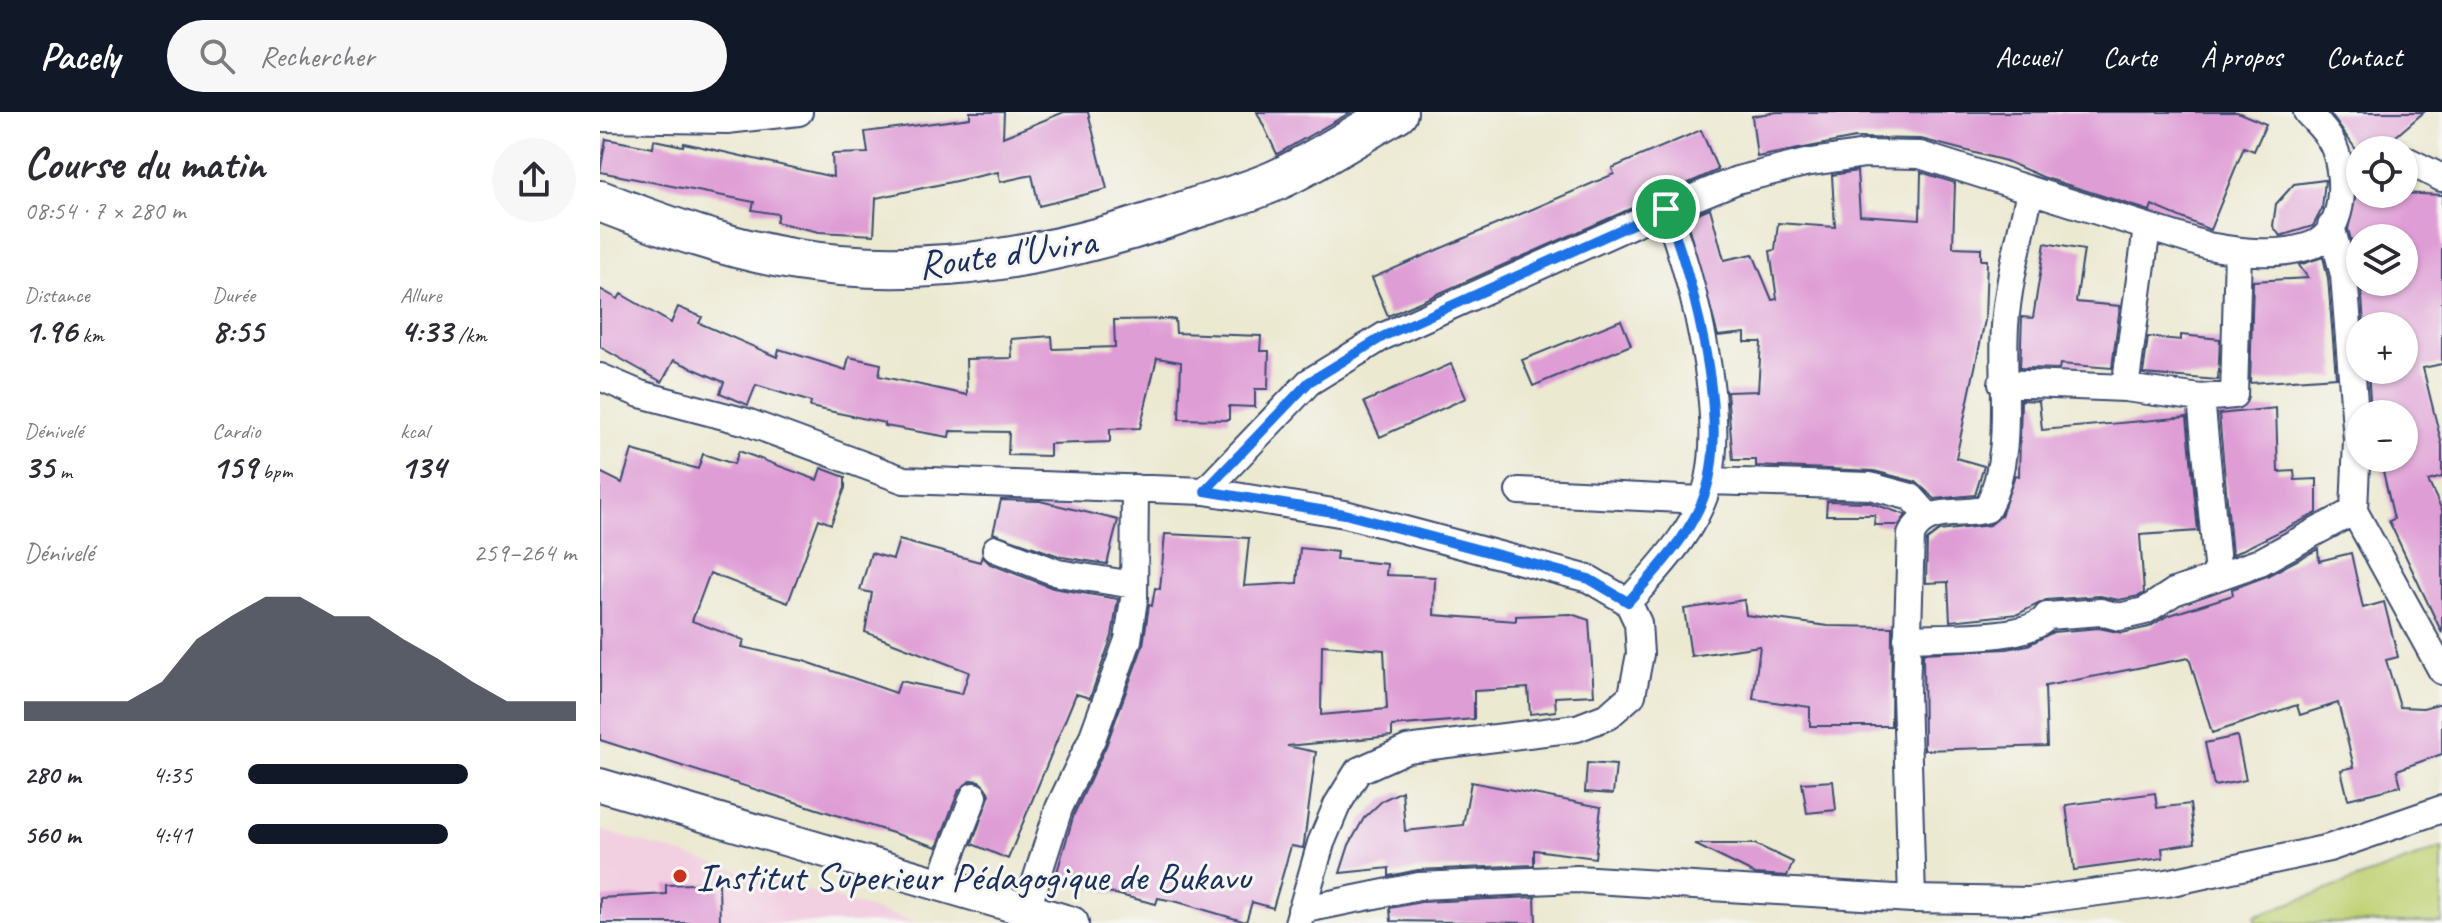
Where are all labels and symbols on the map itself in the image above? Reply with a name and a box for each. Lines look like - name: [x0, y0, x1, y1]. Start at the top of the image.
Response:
- pin: [1632, 175, 1700, 243]
- street label: Route d'Uvira: [915, 215, 1102, 290]
- place label: Institut Superieur Pédagogique de Bukavu: [696, 852, 1253, 902]
- marker: Institut Superieur Pédagogique de Bukavu: [671, 867, 689, 885]

